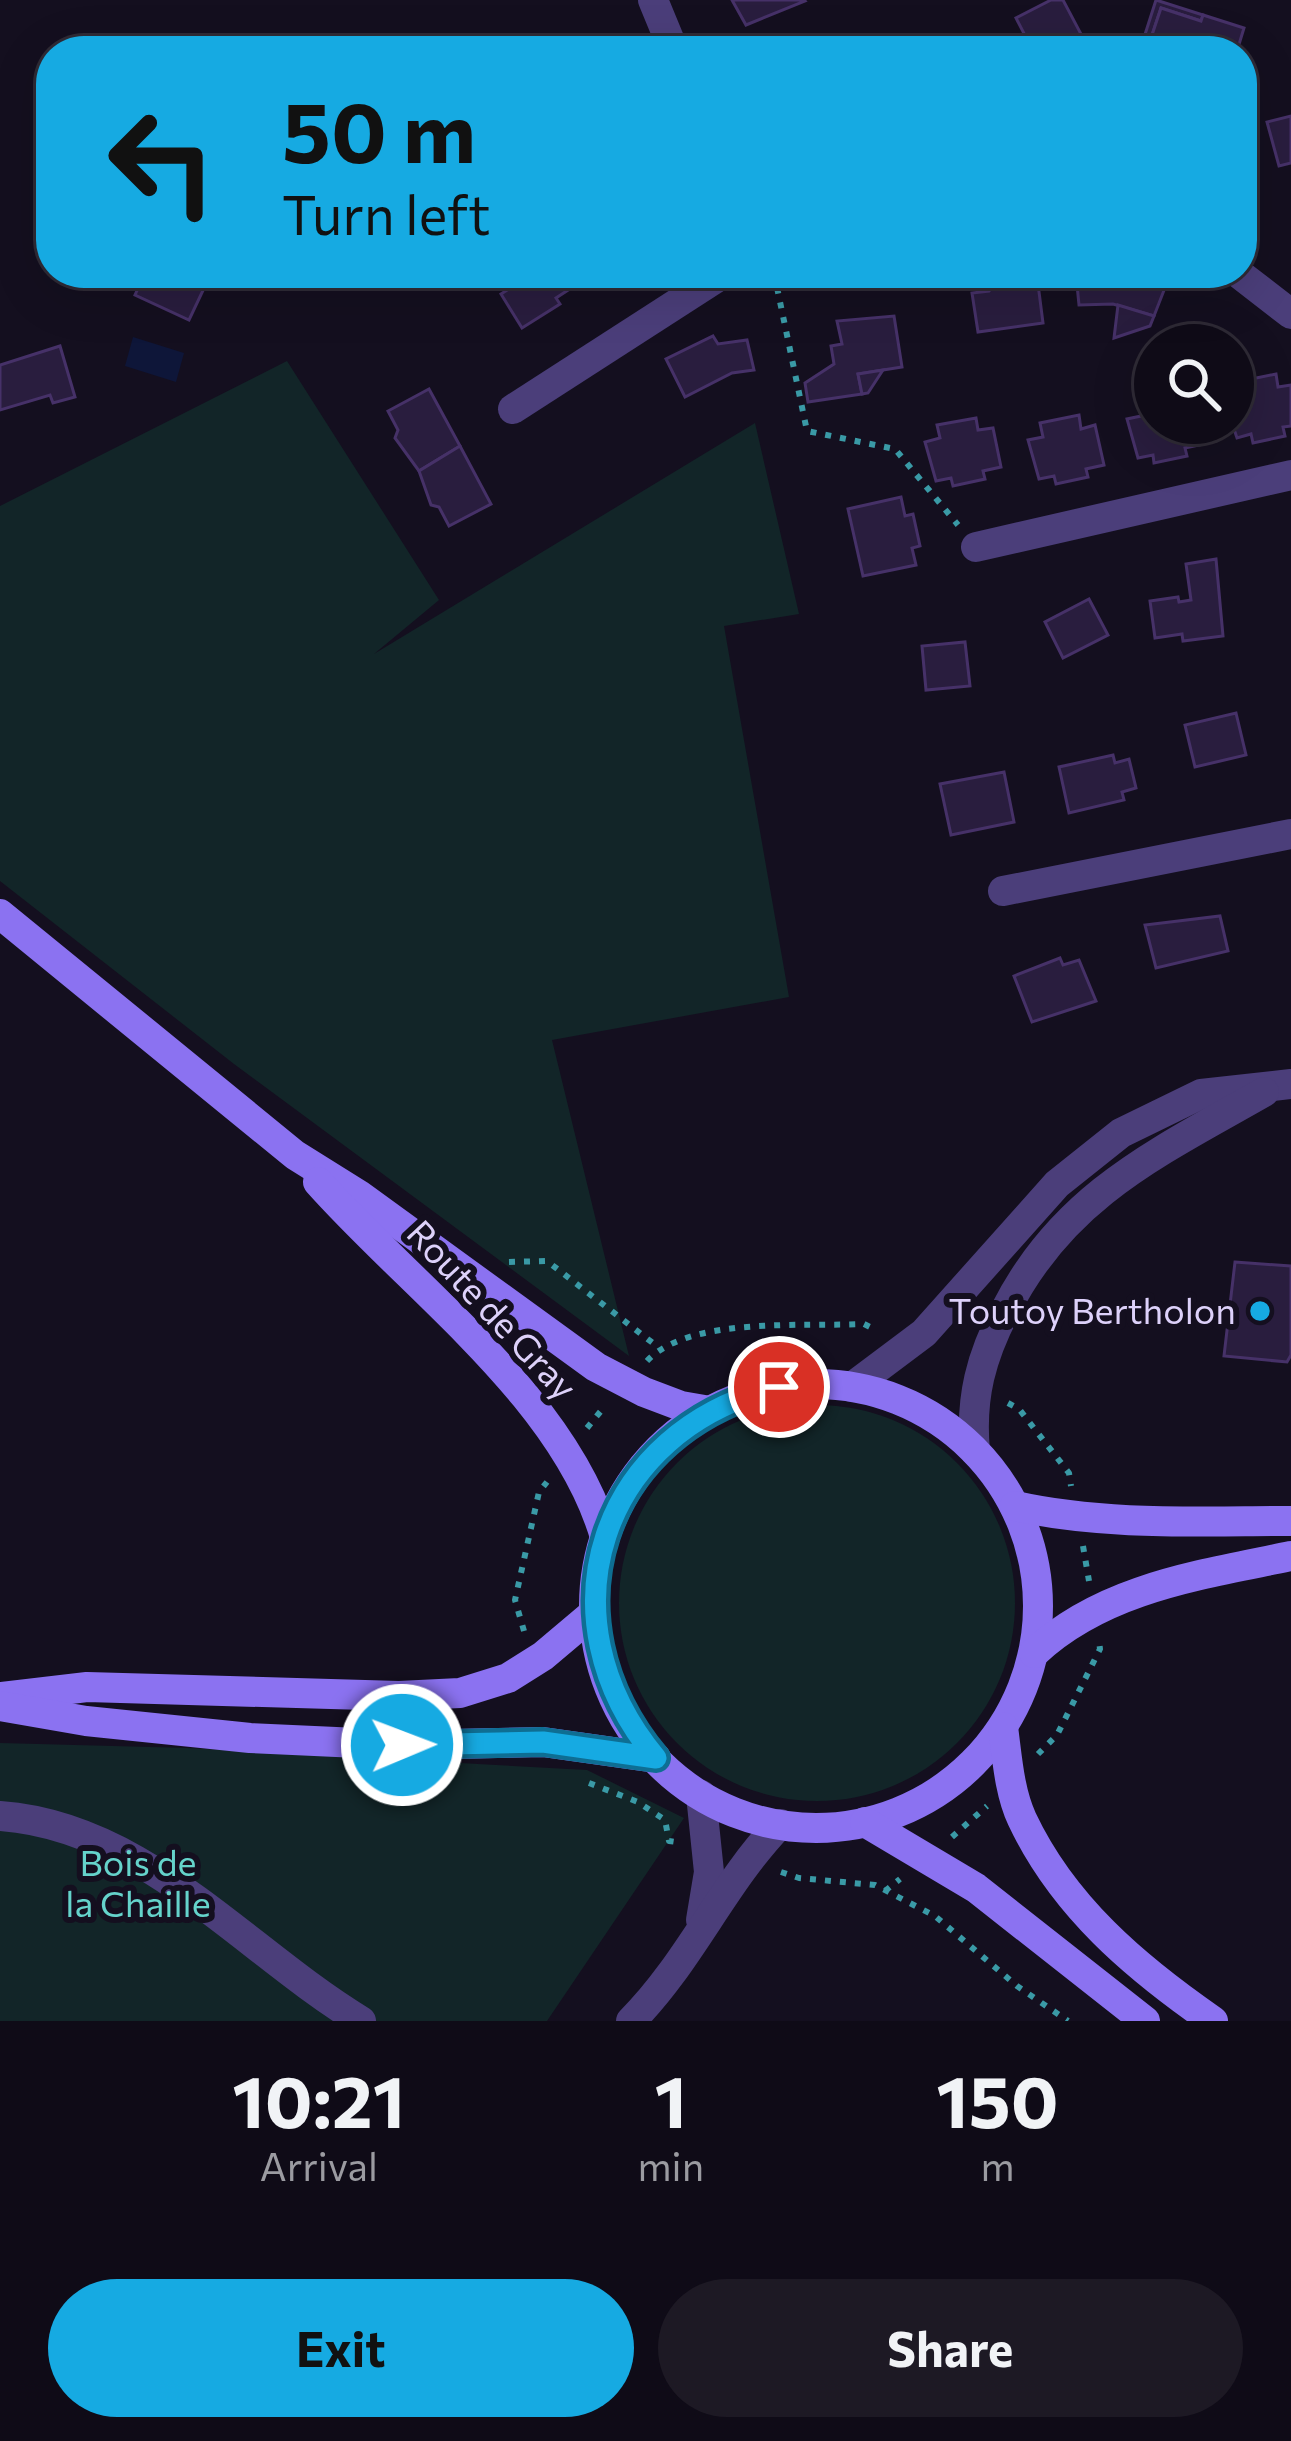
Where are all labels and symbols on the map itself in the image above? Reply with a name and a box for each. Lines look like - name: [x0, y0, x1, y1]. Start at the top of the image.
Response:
- street label: Route de Gray: [399, 1210, 588, 1407]
- place label: Toutoy Bertholon: [948, 1287, 1236, 1331]
- marker: Toutoy Bertholon: [1247, 1298, 1273, 1324]
- pin: [728, 1336, 830, 1438]
- position arrow: [339, 1682, 465, 1808]
- park label: Bois de la Chaille: [65, 1839, 211, 1924]

